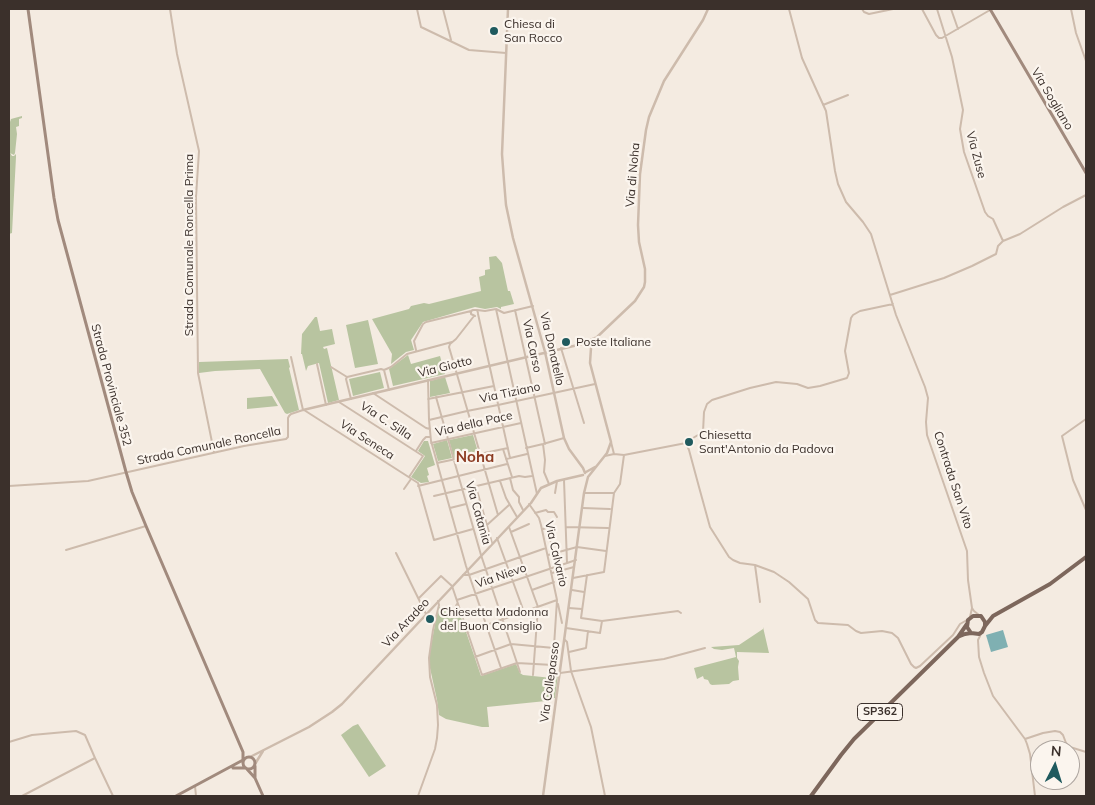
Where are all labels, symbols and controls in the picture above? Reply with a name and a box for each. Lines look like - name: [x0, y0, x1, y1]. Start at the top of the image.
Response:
- place label: Chiesa di San Rocco: [504, 17, 562, 45]
- marker: Chiesa di San Rocco: [488, 25, 500, 37]
- street label: Via Sogliano: [1028, 65, 1076, 133]
- street label: Via Zuse: [963, 130, 989, 180]
- street label: Via di Noha: [623, 142, 643, 208]
- street label: Strada Comunale Roncella Prima: [182, 154, 196, 336]
- street label: Via Donatello: [537, 311, 567, 387]
- street label: Via Carso: [519, 318, 545, 374]
- street label: Strada Provinciale 352: [88, 322, 134, 448]
- place label: Poste Italiane: [576, 335, 651, 349]
- marker: Poste Italiane: [560, 336, 572, 348]
- street label: Via Giotto: [417, 353, 473, 381]
- street label: Via Tiziano: [478, 380, 542, 406]
- street label: Via C. Silla: [357, 399, 415, 443]
- street label: Via della Pace: [434, 408, 514, 440]
- street label: Via Seneca: [337, 417, 397, 463]
- street label: Strada Comunale Roncella: [136, 424, 282, 468]
- place label: Chiesetta Sant'Antonio da Padova: [699, 428, 834, 456]
- street label: Contrada San Vito: [930, 429, 976, 531]
- marker: Chiesetta Sant'Antonio da Padova: [683, 436, 695, 448]
- district label: Noha: [456, 448, 494, 466]
- street label: Via Catania: [462, 480, 494, 546]
- street label: Via Calvario: [541, 520, 571, 588]
- street label: Via Nievo: [474, 561, 528, 591]
- street label: Via Aradeo: [379, 595, 433, 651]
- place label: Chiesetta Madonna del Buon Consiglio: [440, 605, 548, 633]
- marker: Chiesetta Madonna del Buon Consiglio: [424, 613, 436, 625]
- street label: Via Collepasso: [537, 641, 563, 723]
- road number: SP362: [858, 704, 902, 720]
- north arrow: [1030, 740, 1080, 790]
- text: N: [1050, 742, 1062, 760]

